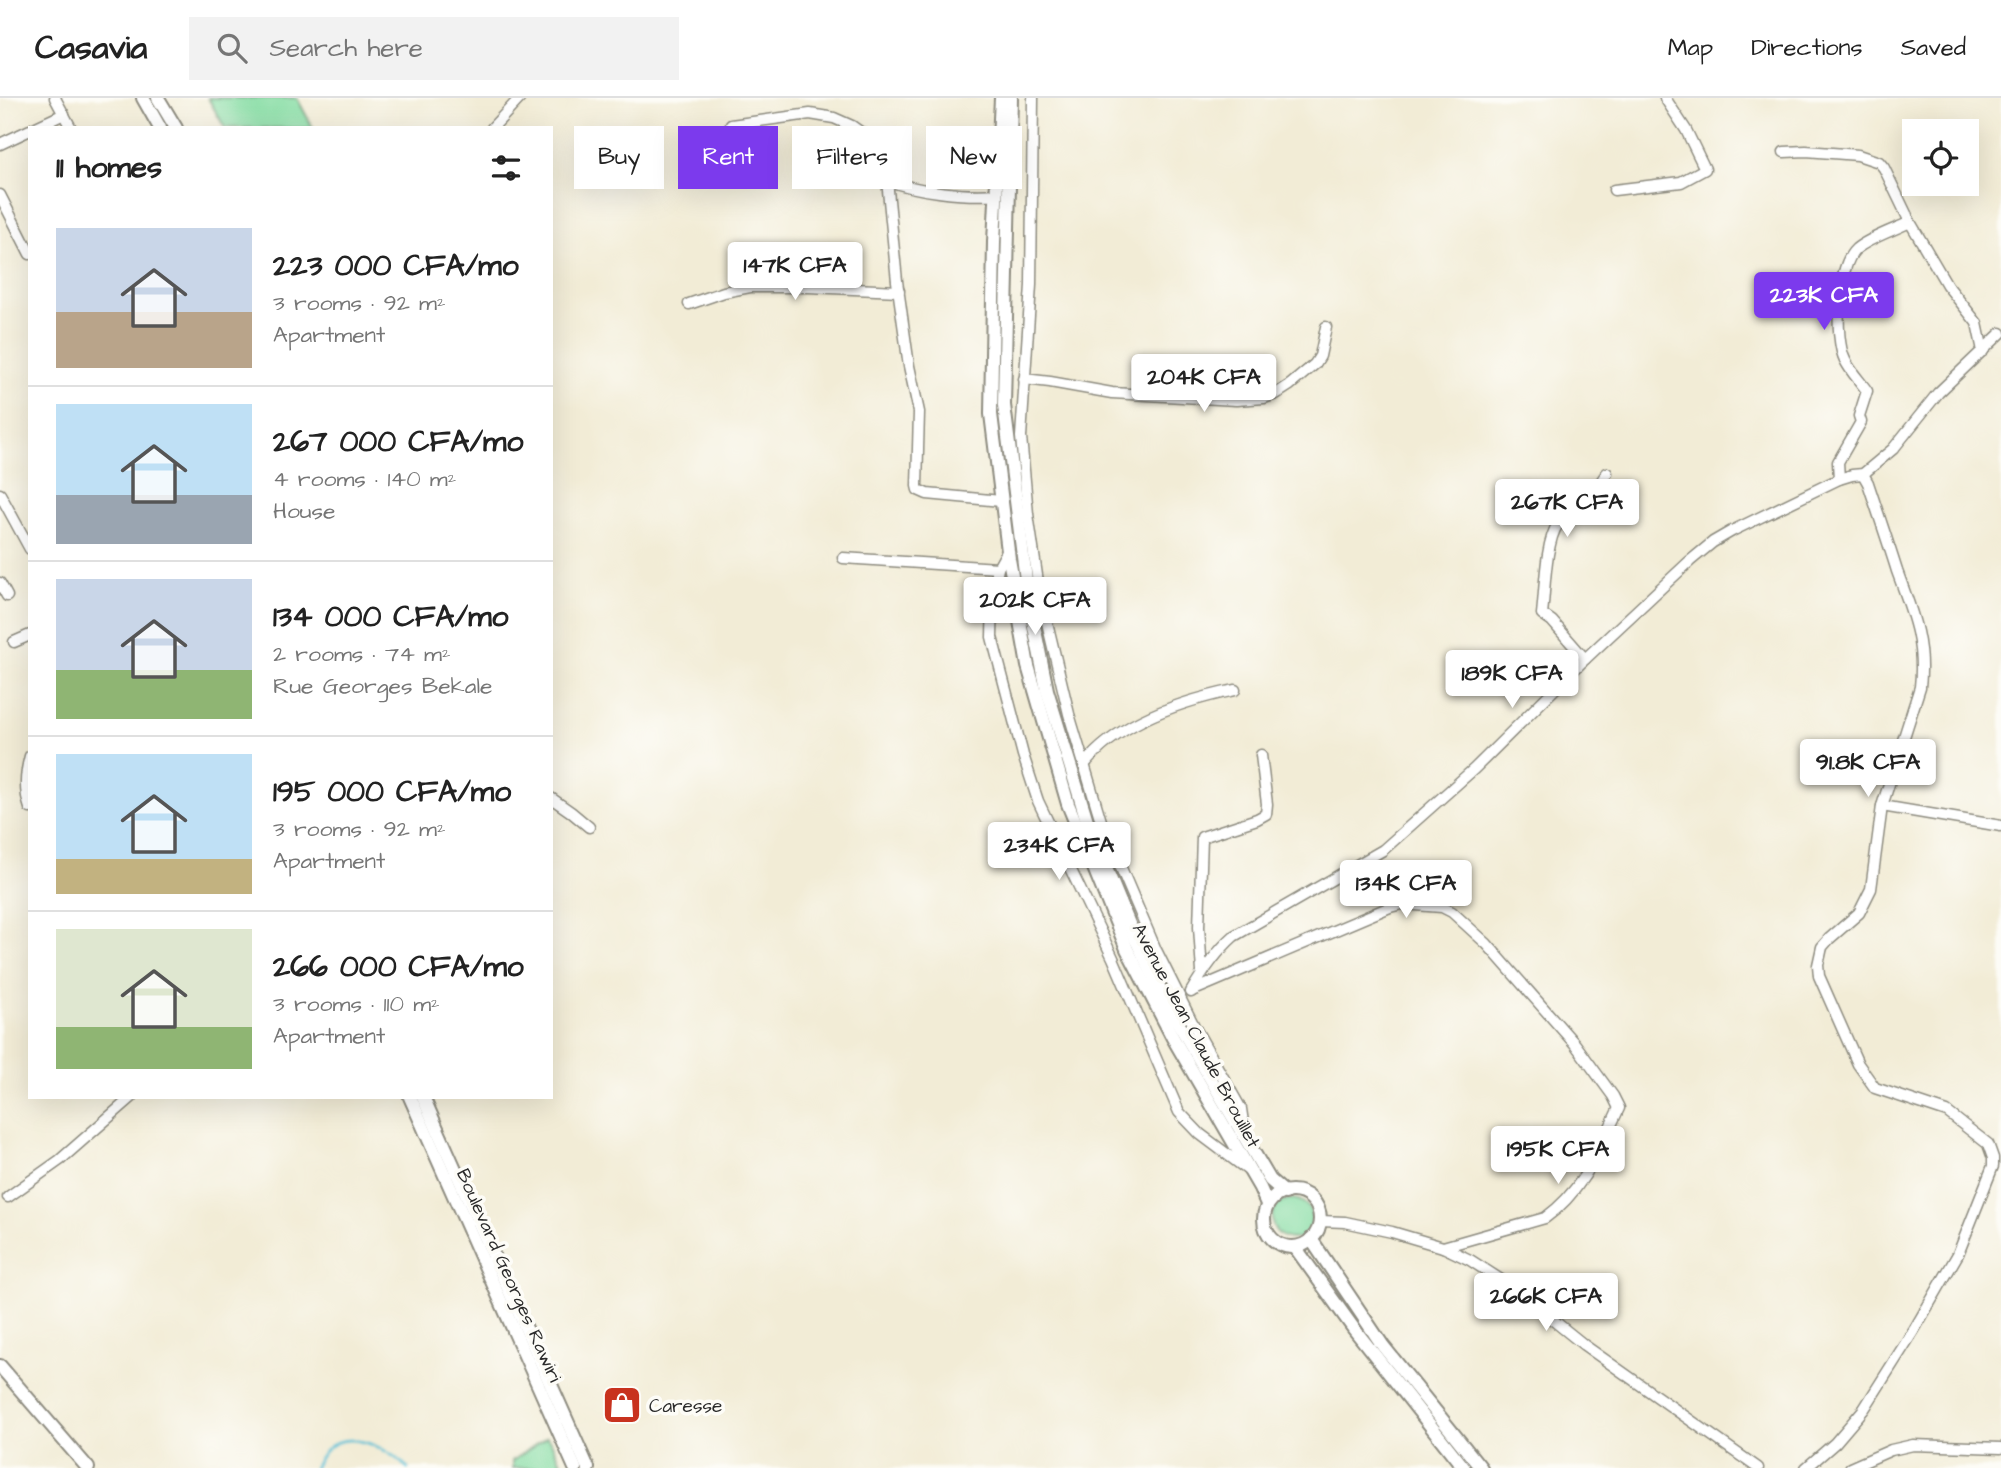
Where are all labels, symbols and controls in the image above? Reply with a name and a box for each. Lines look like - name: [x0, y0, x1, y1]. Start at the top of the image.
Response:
- search box: [189, 17, 679, 80]
- text: Casavia: [35, 25, 147, 71]
- icon: search: [213, 29, 251, 67]
- text: Search here: [269, 30, 423, 66]
- text: Map: [1668, 31, 1713, 65]
- text: Directions: [1751, 31, 1863, 65]
- text: Saved: [1901, 31, 1966, 65]
- map controls: [1902, 119, 1979, 196]
- button: locate: [1902, 119, 1979, 196]
- chip: Buy: [574, 126, 664, 189]
- chip: Rent: [678, 126, 778, 189]
- chip: Filters: [792, 126, 912, 189]
- chip: New: [926, 126, 1022, 189]
- text: 11 homes: [56, 147, 162, 189]
- icon: filters: [487, 149, 525, 187]
- pin: 147K CFA: [723, 242, 867, 302]
- text: 223 000 CFA/mo: [273, 245, 519, 287]
- text: 147K CFA: [744, 249, 846, 281]
- icon: home: [112, 256, 196, 340]
- pin: 223K CFA: [1752, 272, 1896, 332]
- text: 223K CFA: [1770, 279, 1878, 311]
- text: 3 rooms · 92 m²: [273, 287, 446, 319]
- text: Apartment: [273, 319, 385, 351]
- pin: 204K CFA: [1132, 354, 1276, 414]
- text: 204K CFA: [1147, 361, 1261, 393]
- text: 267 000 CFA/mo: [273, 421, 523, 463]
- icon: home: [112, 432, 196, 516]
- text: 4 rooms · 140 m²: [273, 463, 456, 495]
- pin: 267K CFA: [1495, 480, 1639, 539]
- text: 267K CFA: [1511, 486, 1623, 518]
- text: House: [273, 495, 336, 527]
- pin: 202K CFA: [963, 578, 1107, 637]
- text: 202K CFA: [980, 584, 1090, 616]
- text: 134 000 CFA/mo: [273, 596, 508, 638]
- icon: home: [112, 607, 196, 691]
- text: 2 rooms · 74 m²: [273, 638, 451, 670]
- pin: 189K CFA: [1440, 650, 1584, 710]
- text: 189K CFA: [1461, 657, 1563, 689]
- text: Rue Georges Bekale: [273, 670, 492, 702]
- pin: 91.8K CFA: [1788, 740, 1948, 799]
- text: 91.8K CFA: [1816, 746, 1920, 778]
- text: 195 000 CFA/mo: [273, 771, 511, 813]
- icon: home: [112, 782, 196, 866]
- text: 3 rooms · 92 m²: [273, 813, 446, 845]
- pin: 234K CFA: [987, 822, 1131, 882]
- text: 234K CFA: [1004, 829, 1114, 861]
- text: Apartment: [273, 845, 385, 877]
- pin: 134K CFA: [1334, 860, 1478, 920]
- text: 134K CFA: [1356, 867, 1456, 899]
- street label: Avenue Jean Claude Brouillet: [1125, 919, 1267, 1153]
- text: 266 000 CFA/mo: [273, 946, 524, 988]
- icon: home: [112, 957, 196, 1041]
- text: 3 rooms · 110 m²: [273, 988, 440, 1020]
- text: Apartment: [273, 1020, 385, 1052]
- pin: 195K CFA: [1486, 1126, 1630, 1186]
- text: 195K CFA: [1507, 1133, 1609, 1165]
- street label: Boulevard Georges Rawiri: [448, 1165, 568, 1387]
- pin: 266K CFA: [1474, 1274, 1618, 1333]
- text: 266K CFA: [1490, 1280, 1602, 1312]
- shop icon: Caresse: [601, 1384, 643, 1426]
- place label: Caresse: [649, 1393, 722, 1420]

